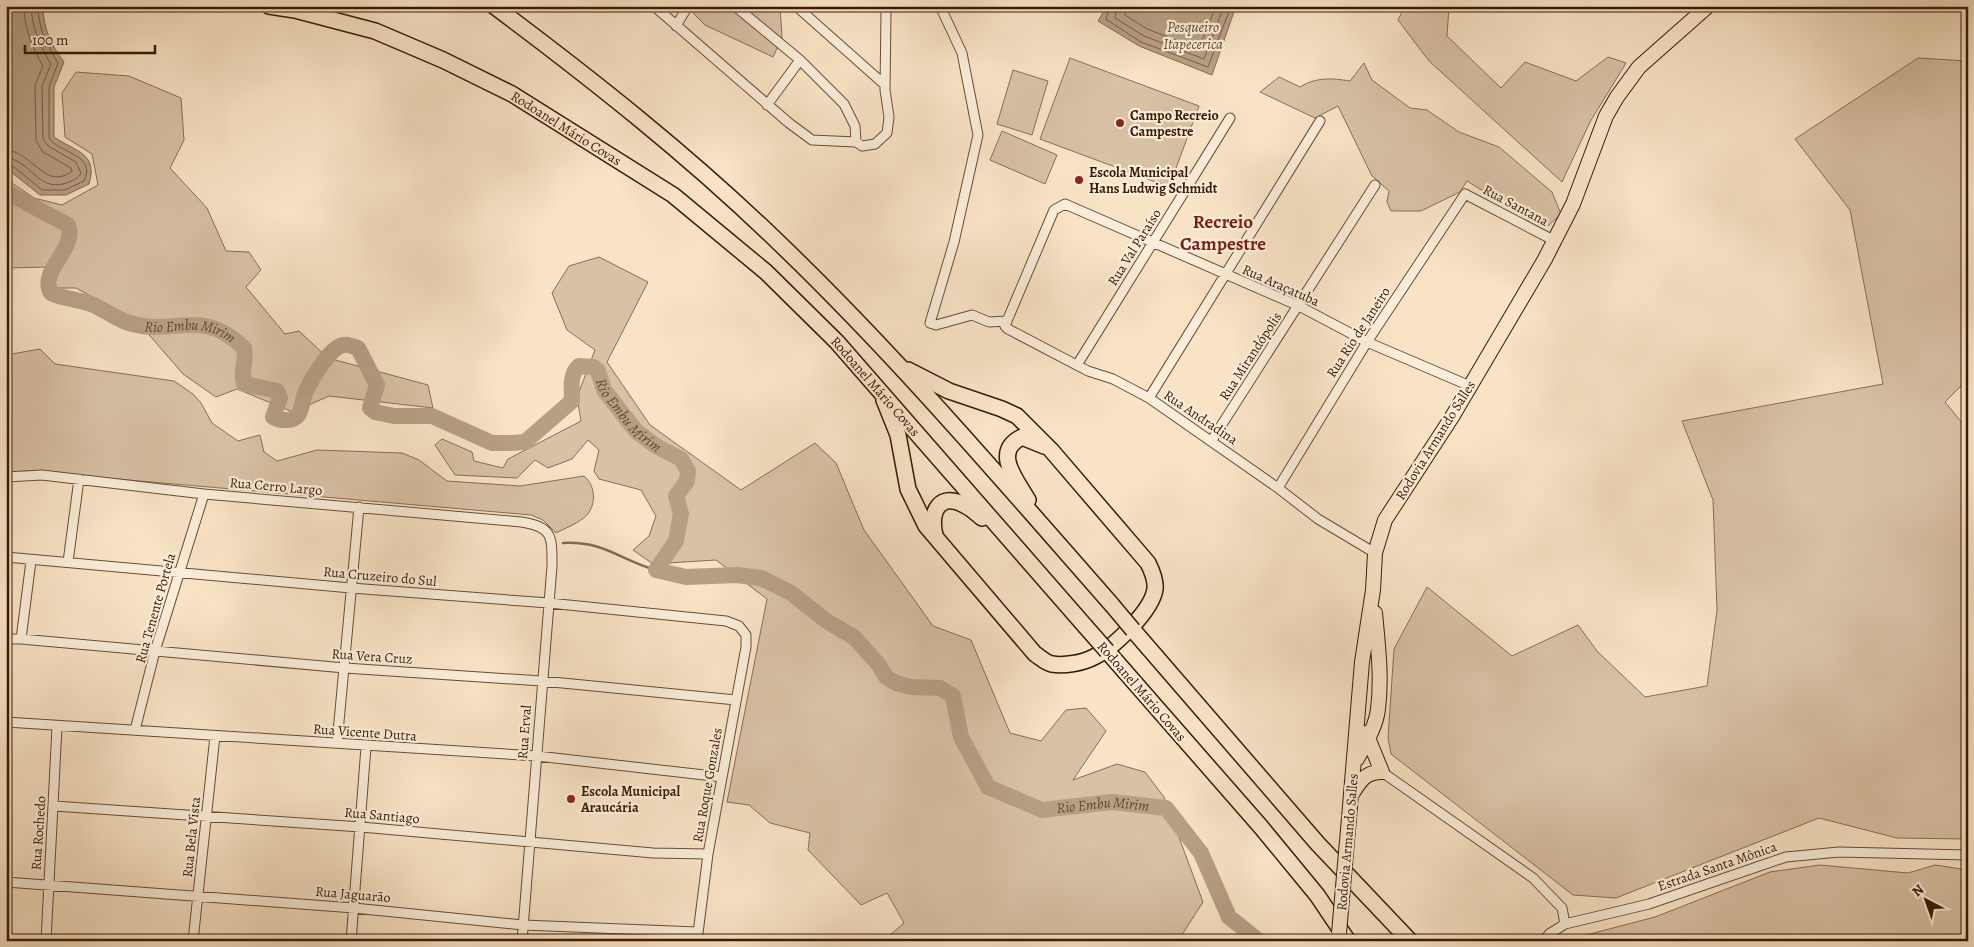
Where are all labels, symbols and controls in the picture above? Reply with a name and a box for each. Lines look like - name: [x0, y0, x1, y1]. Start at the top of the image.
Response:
- water label: Pesqueiro Itapecerica: [1163, 17, 1223, 54]
- scale bar: [25, 22, 155, 54]
- text: 100 m: [32, 30, 69, 50]
- street label: Rodoanel Mário Covas: [507, 87, 625, 170]
- place label: Campo Recreio Campestre: [1130, 106, 1219, 141]
- marker: Campo Recreio Campestre: [1114, 117, 1126, 129]
- place label: Escola Municipal Hans Ludwig Schmidt: [1089, 163, 1218, 198]
- marker: Escola Municipal Hans Ludwig Schmidt: [1073, 174, 1085, 186]
- street label: Rua Santana: [1480, 180, 1552, 231]
- street label: Rua Val Paraíso: [1103, 205, 1166, 289]
- district label: Recreio Campestre: [1180, 209, 1266, 257]
- street label: Rua Araçatuba: [1239, 260, 1323, 311]
- street label: Rua Rio de Janeiro: [1322, 283, 1395, 381]
- street label: Rua Mirandópolis: [1215, 308, 1286, 404]
- water label: Rio Embu Mirim: [144, 315, 240, 348]
- street label: Rodoanel Mário Covas: [826, 332, 924, 441]
- water label: Rio Embu Mirim: [591, 376, 666, 457]
- street label: Rodovia Armando Salles: [1391, 377, 1480, 504]
- street label: Rua Andradina: [1160, 386, 1242, 449]
- street label: Rua Cerro Largo: [229, 473, 323, 500]
- street label: Rua Tenente Portela: [131, 550, 180, 665]
- street label: Rua Cruzeiro do Sul: [322, 562, 438, 591]
- street label: Rodoanel Mário Covas: [1093, 637, 1190, 745]
- street label: Rua Vera Cruz: [331, 644, 413, 669]
- street label: Rua Erval: [513, 704, 536, 760]
- street label: Rua Vicente Dutra: [312, 719, 418, 746]
- street label: Rua Roque Gonzales: [688, 726, 727, 844]
- street label: Rodovia Armando Salles: [1332, 773, 1363, 911]
- place label: Escola Municipal Araucária: [580, 782, 681, 817]
- water label: Rio Embu Mirim: [1055, 792, 1150, 818]
- marker: Escola Municipal Araucária: [565, 793, 577, 805]
- street label: Rua Rochedo: [26, 795, 51, 871]
- street label: Rua Bela Vista: [178, 795, 205, 878]
- street label: Rua Santiago: [344, 803, 420, 828]
- street label: Estrada Santa Mônica: [1655, 837, 1780, 896]
- north arrow: [1902, 874, 1952, 924]
- text: N: [1908, 880, 1928, 901]
- street label: Rua Jaguarão: [315, 882, 391, 907]

